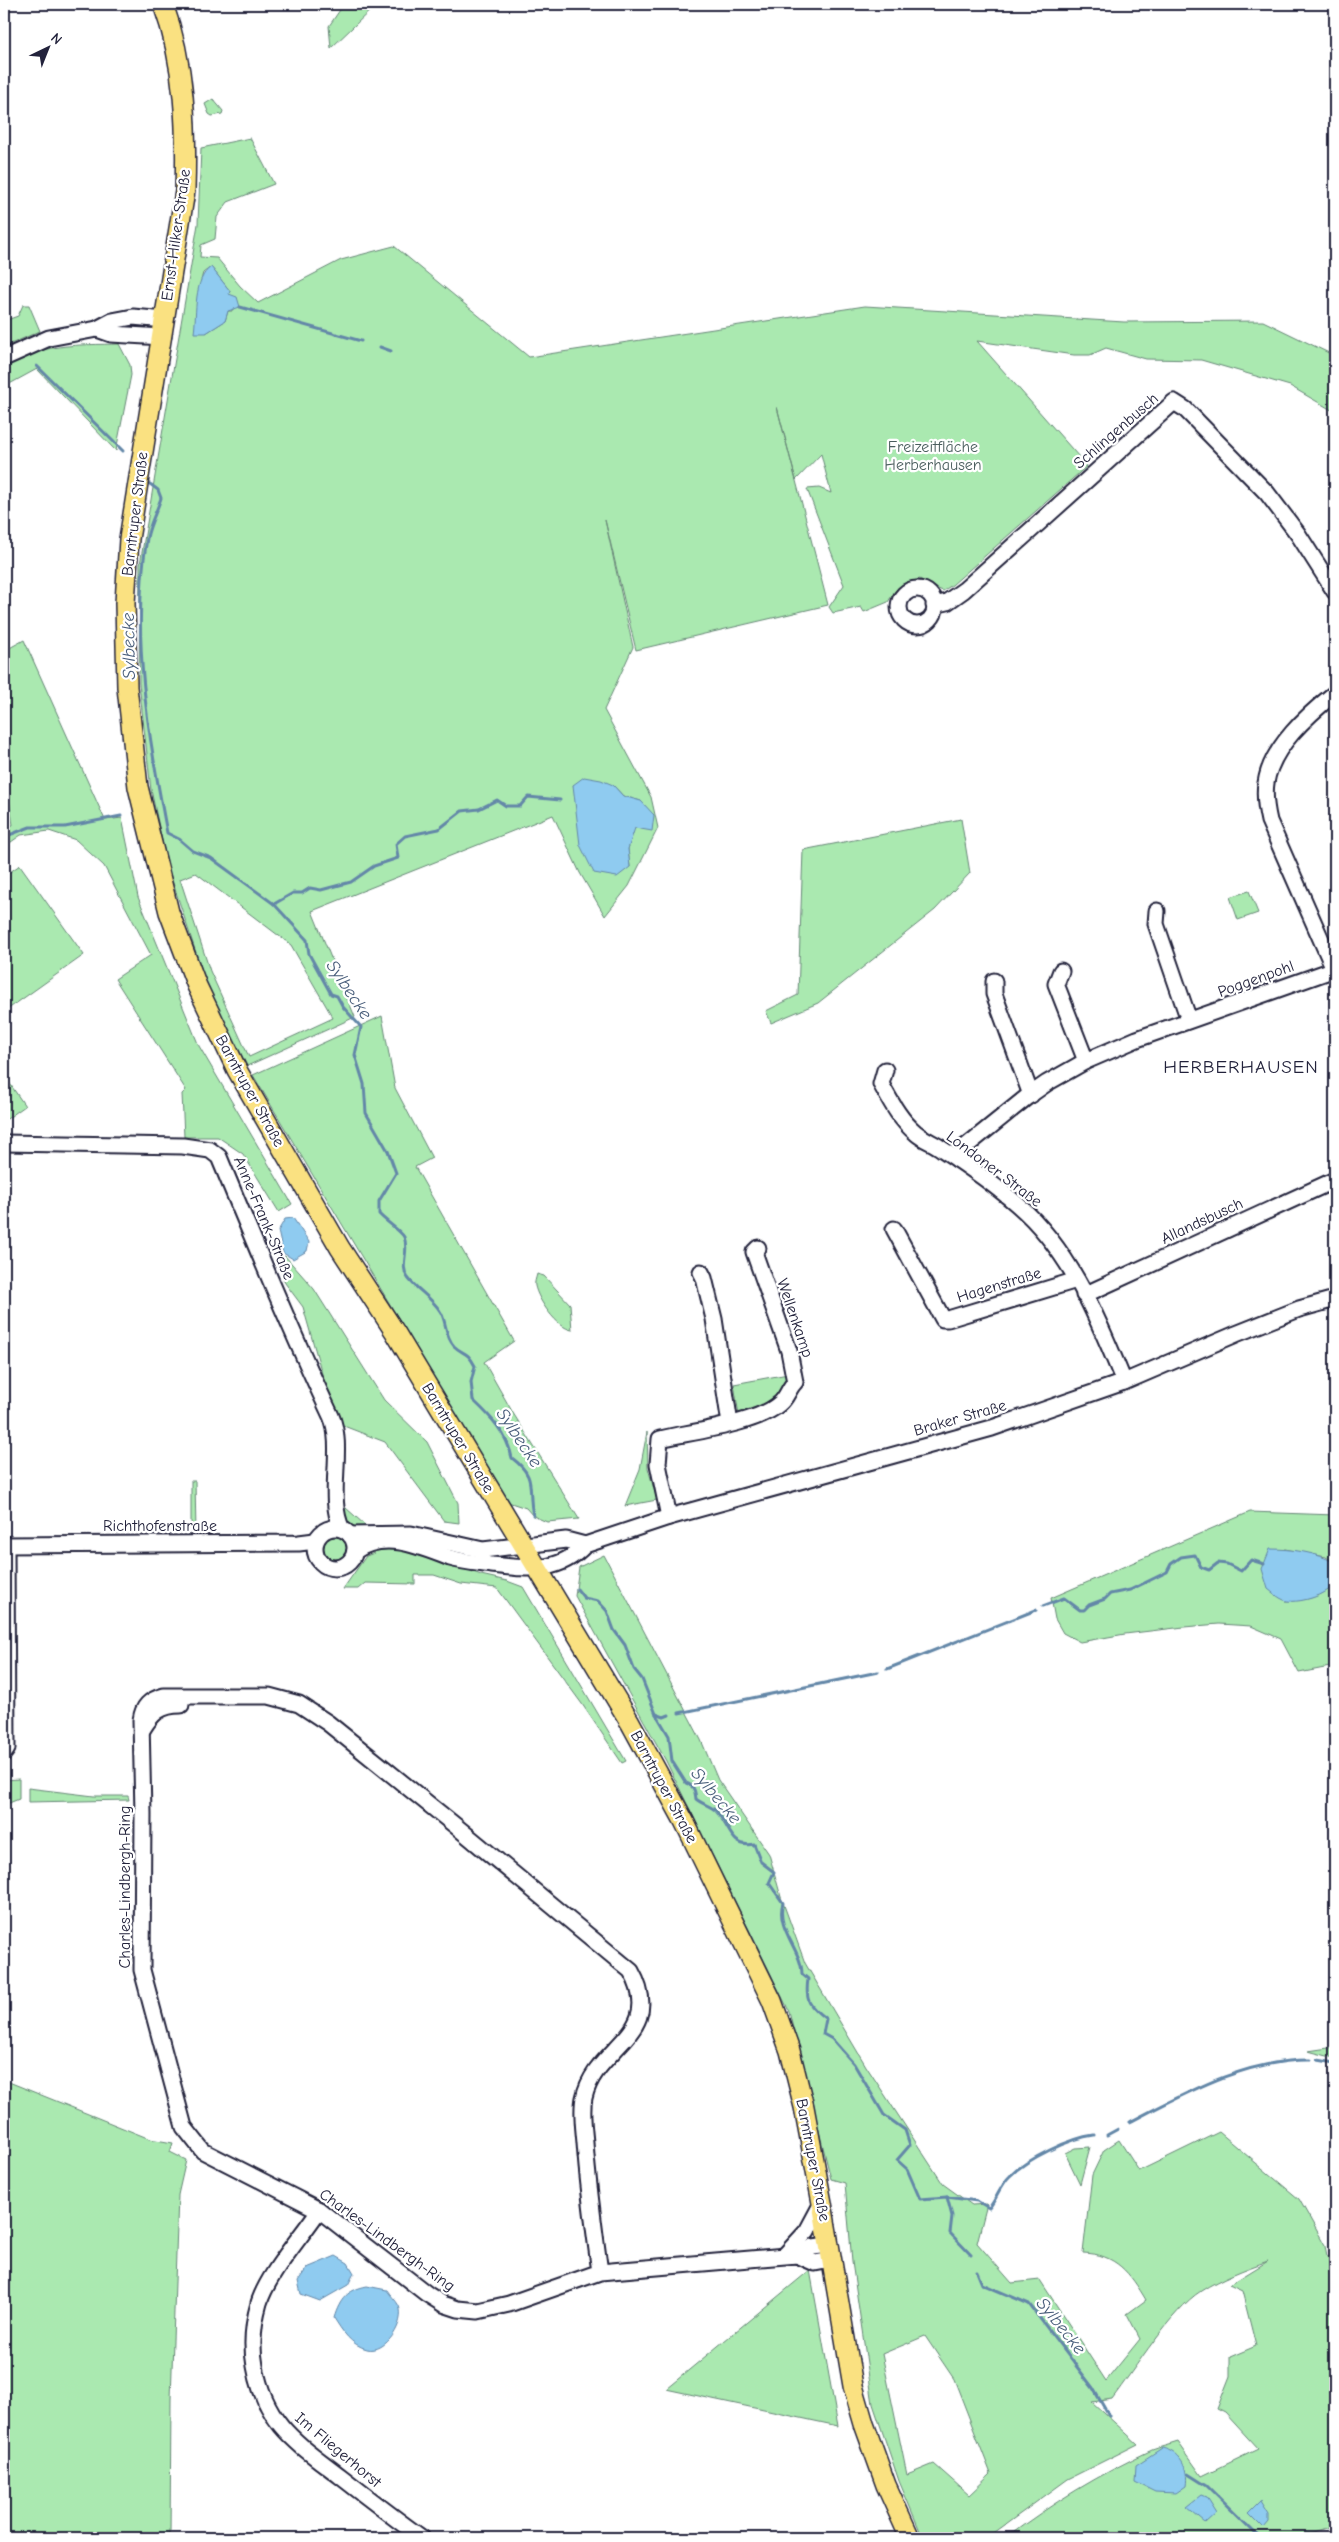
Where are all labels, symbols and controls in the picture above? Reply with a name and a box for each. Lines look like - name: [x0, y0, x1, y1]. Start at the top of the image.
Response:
- north arrow: [22, 22, 72, 72]
- text: N: [47, 30, 66, 48]
- street label: Ernst-Hilker-Straße: [158, 168, 194, 302]
- street label: Schlingenbusch: [1070, 389, 1162, 473]
- park label: Freizeitfläche Herberhausen: [884, 438, 982, 474]
- street label: Barntruper Straße: [118, 451, 152, 577]
- water label: Sylbecke: [118, 612, 140, 680]
- water label: Sylbecke: [322, 956, 376, 1024]
- street label: Poggenpohl: [1216, 957, 1296, 1001]
- street label: Barntruper Straße: [212, 1032, 288, 1150]
- district label: HERBERHAUSEN: [1163, 1056, 1319, 1078]
- street label: Londoner Straße: [943, 1127, 1045, 1211]
- street label: Anne-Frank-Straße: [230, 1154, 298, 1282]
- street label: Allandsbusch: [1158, 1194, 1246, 1248]
- street label: Hagenstraße: [955, 1264, 1043, 1306]
- street label: Wellenkamp: [773, 1276, 817, 1360]
- street label: Barntruper Straße: [418, 1380, 498, 1496]
- street label: Braker Straße: [912, 1396, 1008, 1440]
- water label: Sylbecke: [492, 1404, 546, 1472]
- street label: Richthofenstraße: [103, 1517, 217, 1535]
- street label: Barntruper Straße: [627, 1728, 701, 1846]
- water label: Sylbecke: [686, 1764, 746, 1828]
- street label: Charles-Lindbergh-Ring: [116, 1805, 134, 1969]
- street label: Barntruper Straße: [792, 2097, 834, 2223]
- street label: Charles-Lindbergh-Ring: [316, 2185, 458, 2295]
- water label: Sylbecke: [1032, 2293, 1090, 2359]
- street label: Im Fliegerhorst: [291, 2409, 385, 2491]

